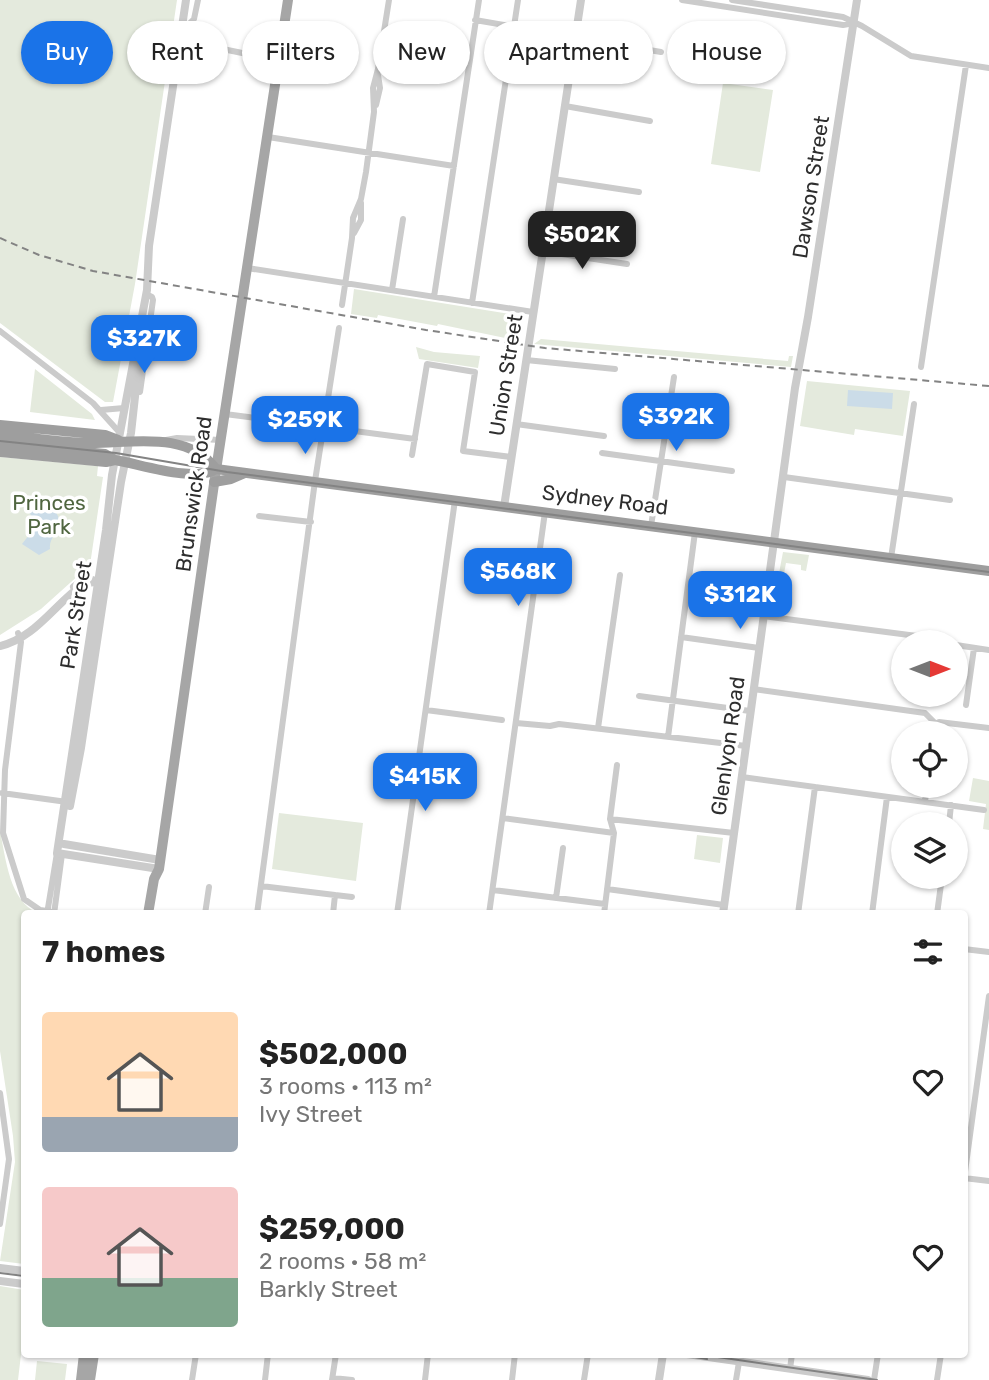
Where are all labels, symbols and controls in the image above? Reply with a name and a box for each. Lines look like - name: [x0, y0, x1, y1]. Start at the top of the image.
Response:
- chip: Buy: [21, 21, 113, 84]
- chip: Rent: [127, 21, 228, 84]
- chip: Filters: [242, 21, 359, 84]
- chip: New: [373, 21, 470, 84]
- chip: Apartment: [484, 21, 653, 84]
- chip: House: [667, 21, 786, 84]
- street label: Dawson Street: [787, 114, 834, 260]
- pin: $502K: [533, 212, 631, 271]
- text: $502K: [544, 220, 620, 248]
- street label: Union Street: [484, 312, 527, 438]
- pin: $327K: [95, 316, 193, 375]
- text: $327K: [107, 324, 181, 352]
- pin: $392K: [627, 393, 725, 453]
- pin: $259K: [256, 396, 354, 456]
- text: $392K: [638, 402, 714, 430]
- text: $259K: [267, 405, 343, 433]
- street label: Brunswick Road: [170, 415, 217, 573]
- street label: Sydney Road: [541, 479, 670, 520]
- park label: Princes Park: [12, 490, 86, 539]
- pin: $568K: [469, 548, 567, 608]
- text: $568K: [480, 557, 556, 585]
- street label: Park Street: [55, 559, 96, 671]
- pin: $312K: [691, 572, 789, 631]
- text: $312K: [704, 580, 776, 608]
- north arrow: [891, 630, 968, 707]
- map controls: [891, 630, 968, 889]
- street label: Glenlyon Road: [705, 675, 750, 817]
- button: locate: [891, 721, 968, 798]
- pin: $415K: [376, 754, 474, 813]
- text: $415K: [389, 762, 461, 790]
- button: layers: [891, 812, 968, 889]
- icon: filters: [909, 933, 947, 971]
- text: 7 homes: [42, 934, 165, 970]
- text: $502,000: [259, 1036, 408, 1072]
- icon: home: [98, 1040, 182, 1124]
- icon: heart: [909, 1063, 947, 1101]
- text: 3 rooms · 113 m²: [259, 1072, 432, 1100]
- text: Ivy Street: [259, 1100, 362, 1128]
- text: $259,000: [259, 1211, 405, 1247]
- icon: home: [98, 1215, 182, 1299]
- icon: heart: [909, 1238, 947, 1276]
- text: 2 rooms · 58 m²: [259, 1247, 426, 1275]
- text: Barkly Street: [259, 1275, 397, 1303]

